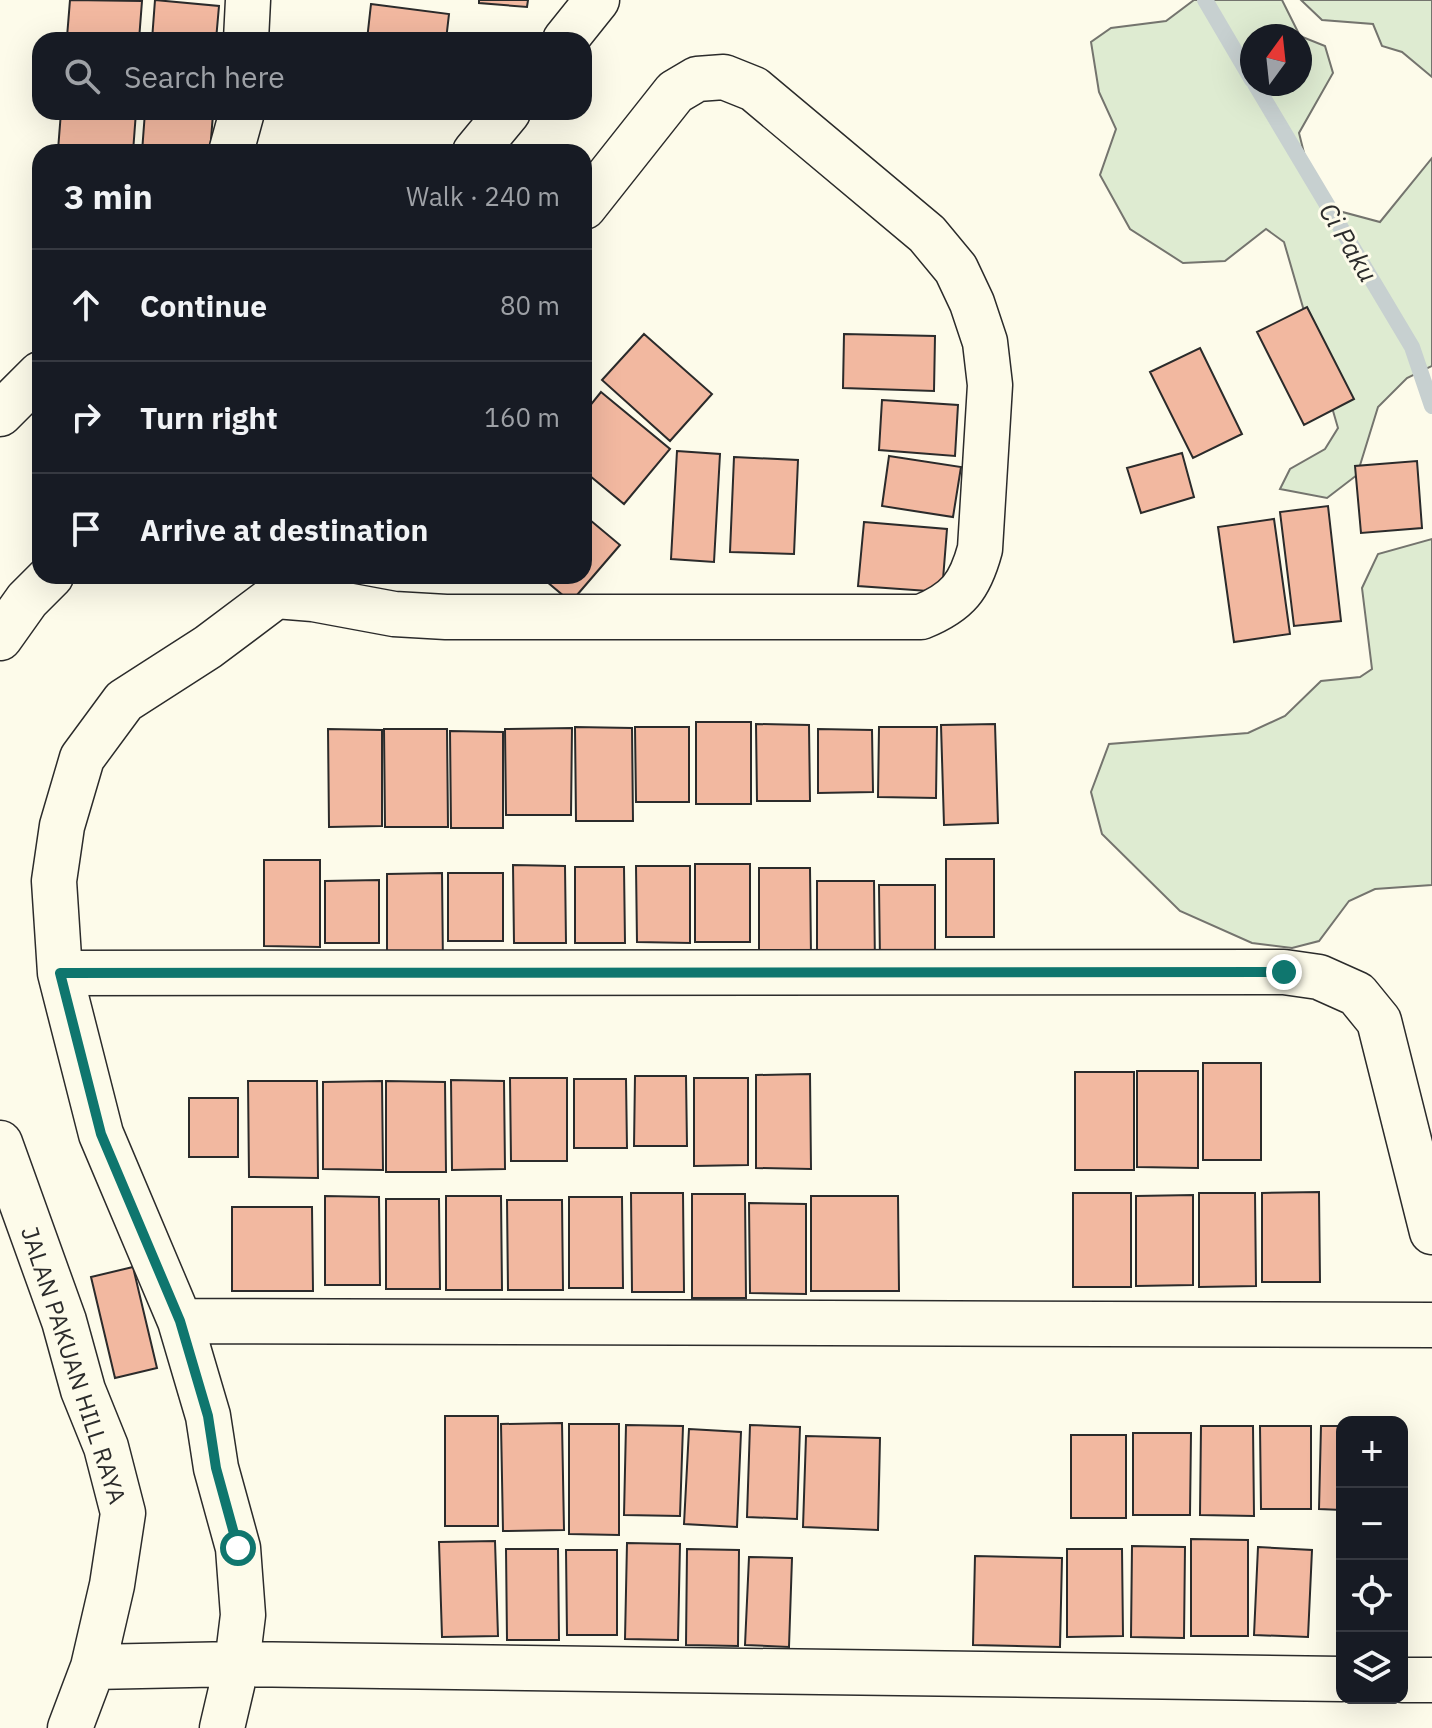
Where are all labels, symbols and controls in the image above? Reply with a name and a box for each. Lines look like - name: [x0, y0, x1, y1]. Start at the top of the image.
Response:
- north arrow: [1240, 24, 1312, 96]
- search box: [32, 32, 592, 120]
- icon: search: [60, 54, 104, 98]
- text: Search here: [124, 57, 285, 96]
- text: 3 min: [64, 174, 153, 218]
- text: Walk · 240 m: [406, 179, 560, 213]
- water label: Ci Paku: [1312, 196, 1386, 288]
- icon: ahead: [64, 283, 108, 327]
- text: Continue: [140, 286, 267, 325]
- text: 80 m: [500, 288, 560, 322]
- icon: right: [64, 395, 108, 439]
- text: Turn right: [140, 398, 278, 437]
- text: 160 m: [484, 400, 560, 434]
- icon: arrive: [64, 507, 108, 551]
- text: Arrive at destination: [140, 510, 428, 549]
- route end: [1266, 954, 1302, 990]
- street label: JALAN PAKUAN HILL RAYA: [14, 1222, 134, 1508]
- map controls: [1336, 1416, 1408, 1704]
- button: +: [1336, 1416, 1408, 1488]
- button: −: [1336, 1488, 1408, 1560]
- route start: [220, 1530, 256, 1566]
- button: locate: [1336, 1560, 1408, 1632]
- button: layers: [1336, 1632, 1408, 1704]

